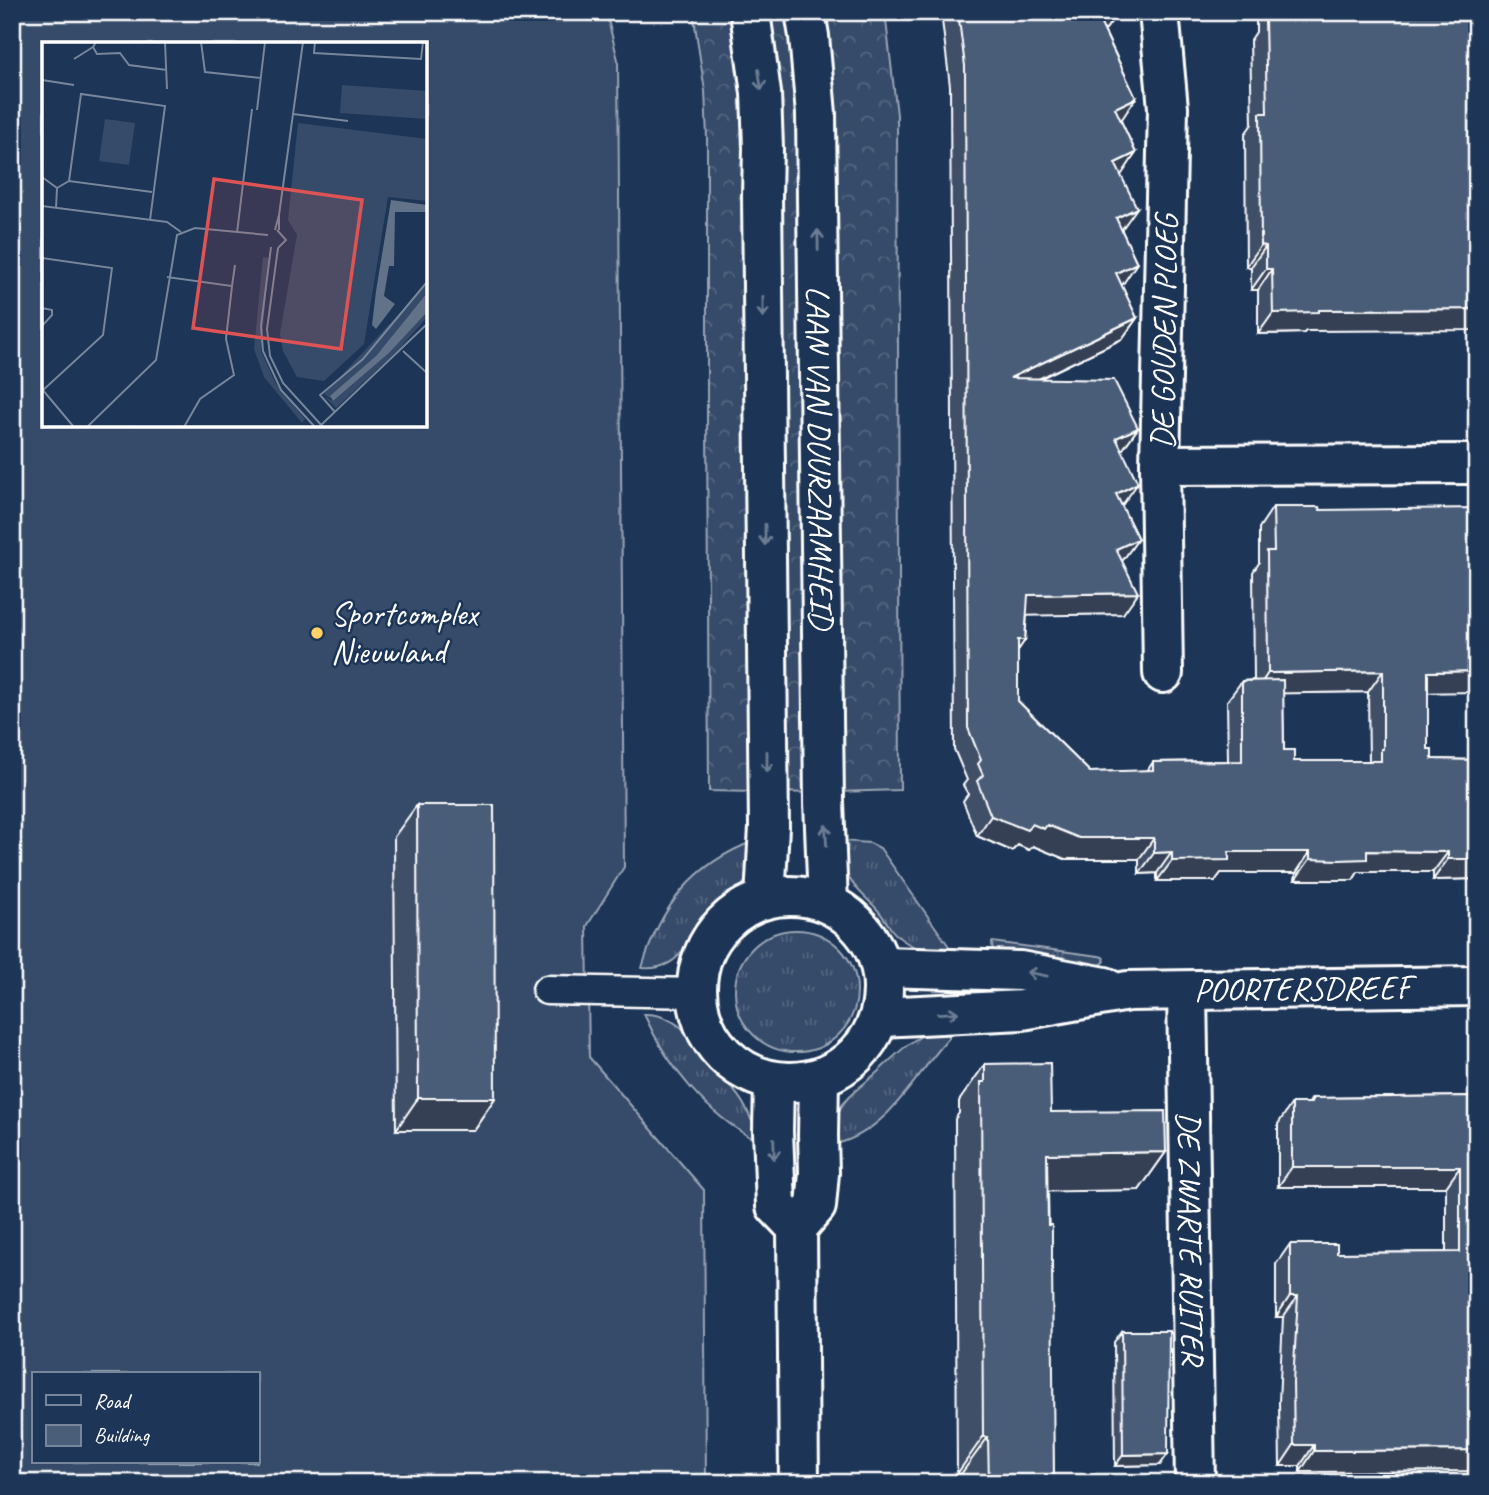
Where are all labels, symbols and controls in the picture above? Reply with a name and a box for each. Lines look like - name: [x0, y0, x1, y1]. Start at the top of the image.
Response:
- inset map: [42, 42, 427, 427]
- one-way arrow: [753, 68, 766, 91]
- street label: DE GOUDEN PLOEG: [1141, 211, 1187, 450]
- one-way arrow: [811, 228, 825, 251]
- street label: LAAN VAN DUURZAAMHEID: [797, 286, 843, 632]
- one-way arrow: [756, 295, 770, 318]
- one-way arrow: [758, 523, 772, 546]
- place label: Sportcomplex Nieuwland: [331, 593, 480, 673]
- marker: Sportcomplex Nieuwland: [309, 625, 325, 641]
- one-way arrow: [760, 750, 774, 773]
- one-way arrow: [819, 823, 832, 846]
- street label: POORTERSDREEF: [1194, 966, 1418, 1011]
- one-way arrow: [1026, 967, 1049, 980]
- one-way arrow: [937, 1006, 959, 1019]
- street label: DE ZWARTE RUITER: [1168, 1111, 1214, 1369]
- one-way arrow: [767, 1137, 780, 1160]
- legend: [32, 1372, 259, 1464]
- text: Road: [94, 1388, 133, 1414]
- text: Building: [94, 1422, 151, 1448]

